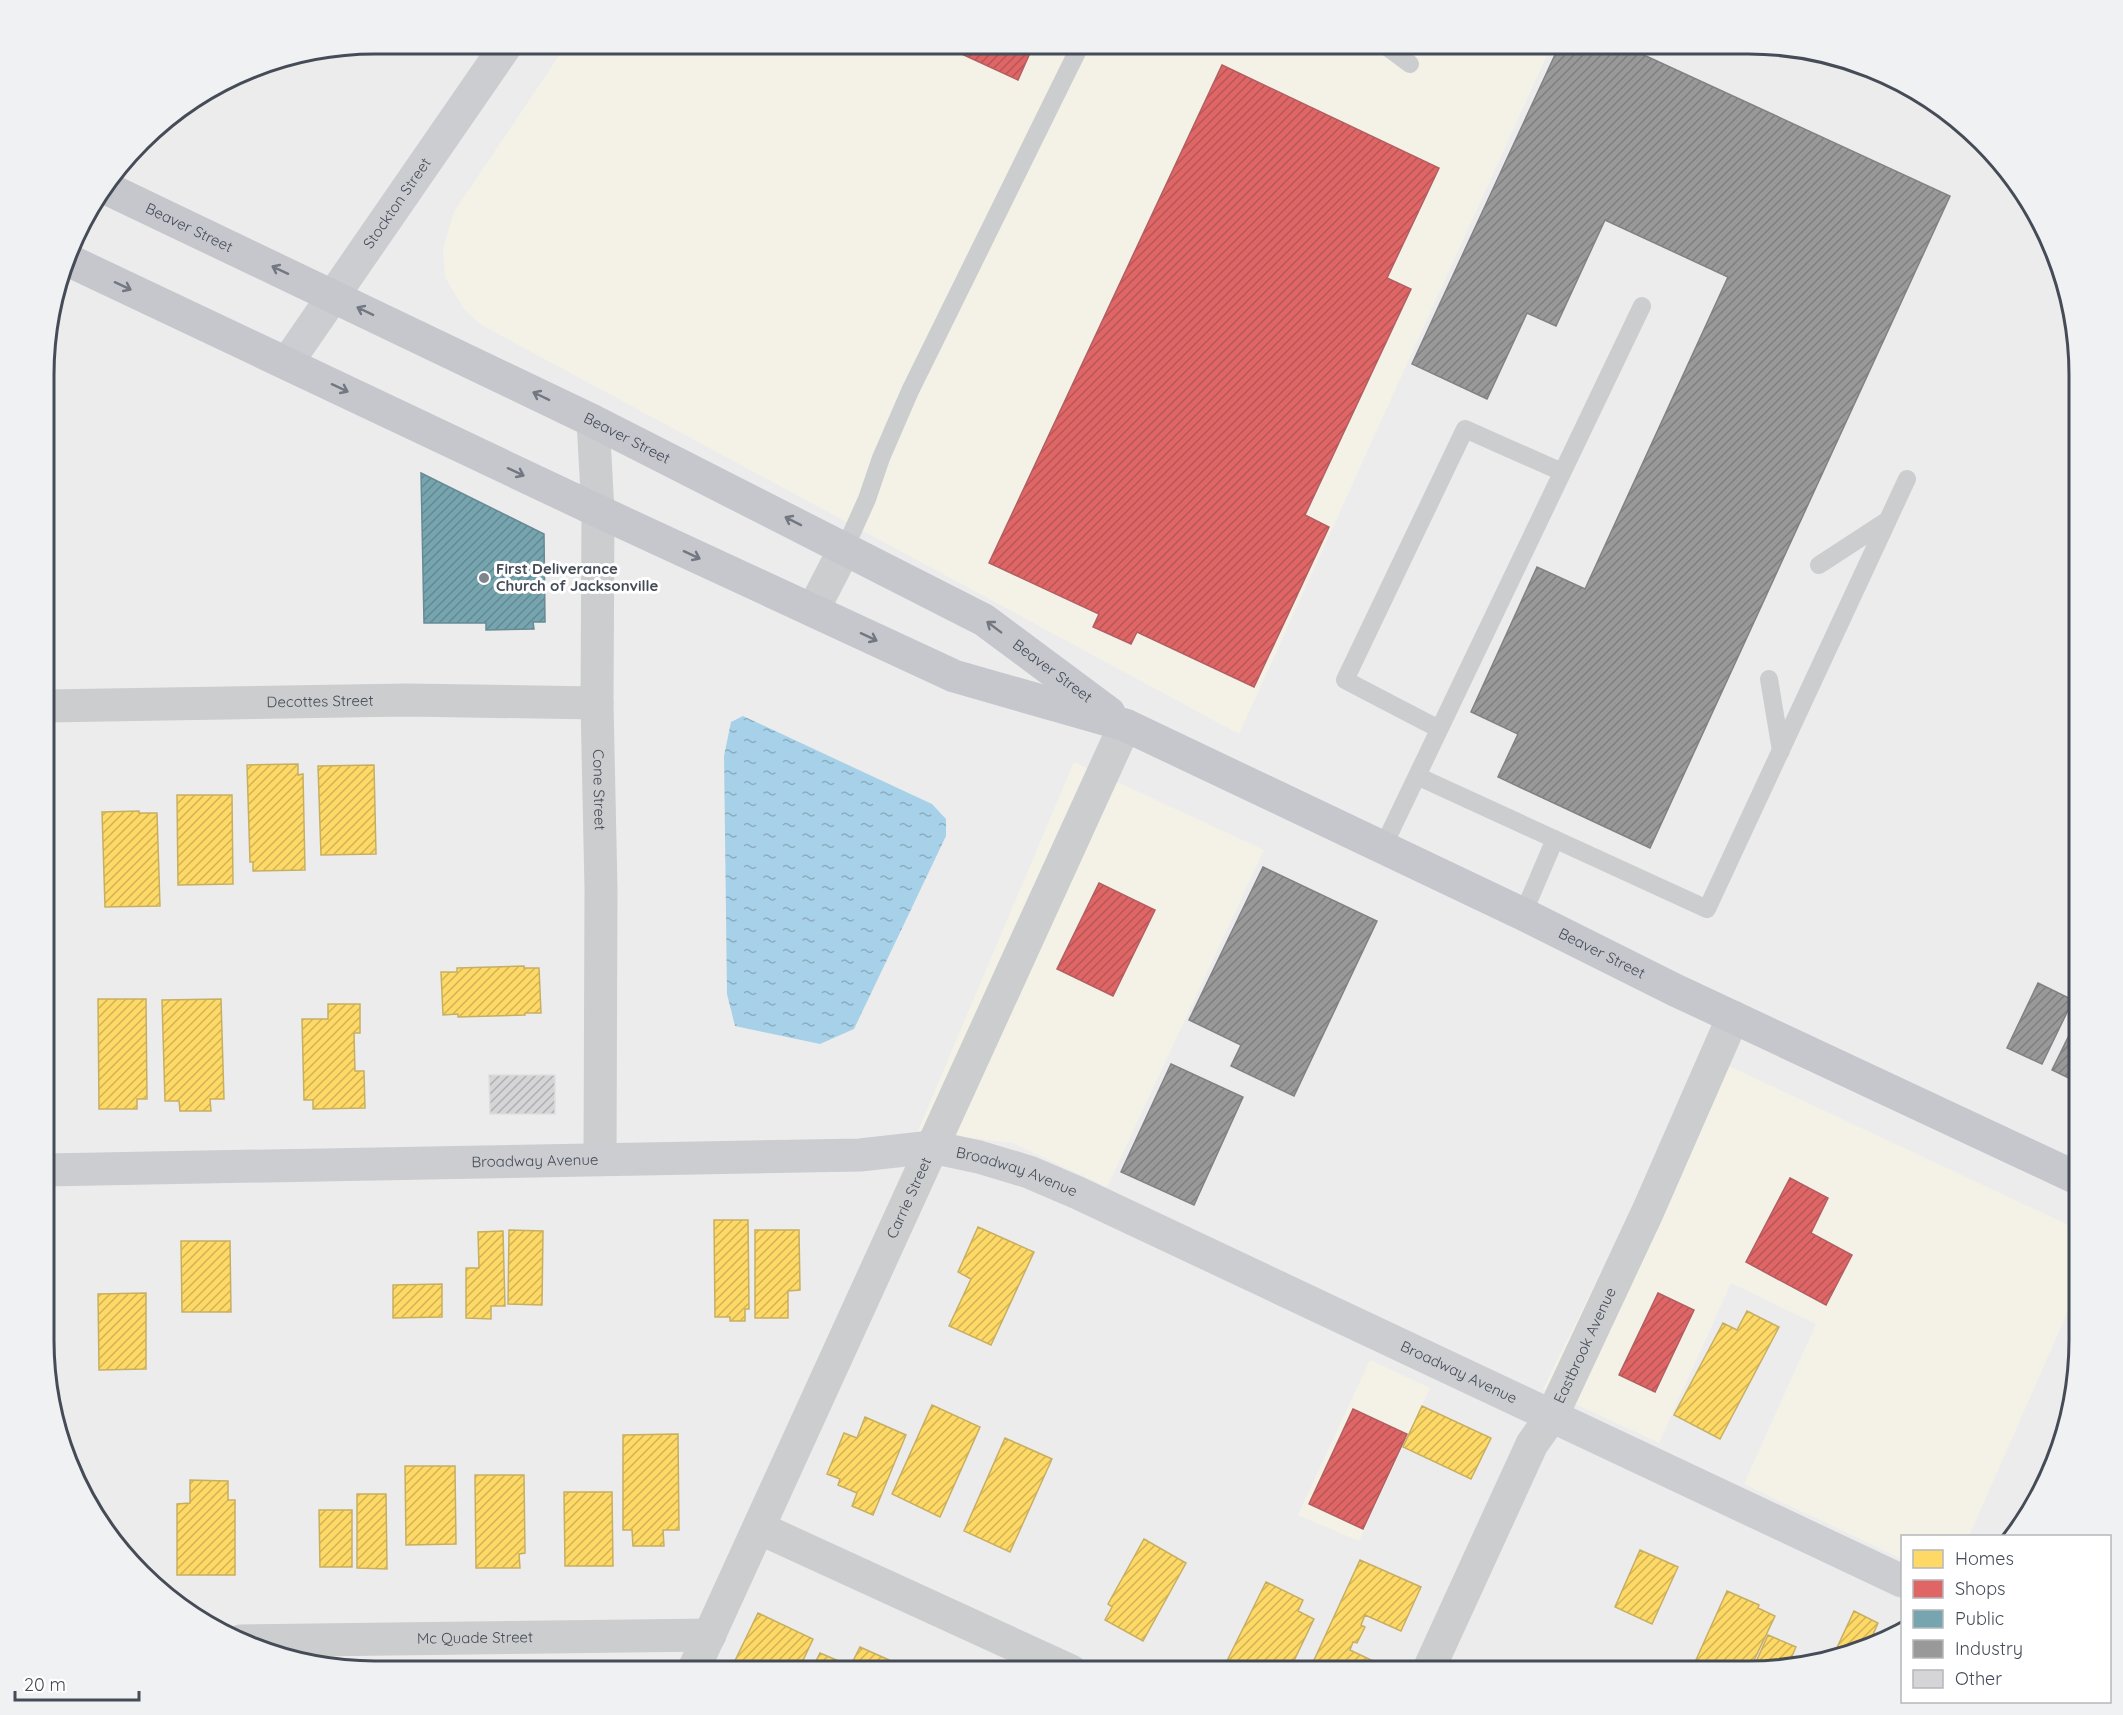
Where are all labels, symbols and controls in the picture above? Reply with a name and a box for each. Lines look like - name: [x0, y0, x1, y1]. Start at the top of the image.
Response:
- street label: Stockton Street: [359, 154, 435, 252]
- street label: Beaver Street: [142, 198, 236, 256]
- one-way arrow: [272, 264, 290, 276]
- one-way arrow: [114, 281, 132, 293]
- one-way arrow: [357, 304, 375, 316]
- one-way arrow: [330, 383, 348, 395]
- one-way arrow: [532, 389, 550, 401]
- street label: Beaver Street: [581, 408, 674, 468]
- one-way arrow: [506, 467, 524, 479]
- one-way arrow: [784, 515, 802, 527]
- one-way arrow: [683, 549, 701, 561]
- place label: First Deliverance Church of Jacksonville: [496, 559, 658, 595]
- marker: First Deliverance Church of Jacksonville: [477, 571, 491, 585]
- one-way arrow: [986, 621, 1002, 634]
- one-way arrow: [860, 631, 878, 643]
- street label: Beaver Street: [1009, 635, 1096, 706]
- street label: Decottes Street: [266, 691, 374, 711]
- street label: Cone Street: [589, 749, 610, 831]
- street label: Beaver Street: [1555, 923, 1648, 983]
- street label: Broadway Avenue: [955, 1142, 1080, 1201]
- street label: Broadway Avenue: [471, 1150, 599, 1171]
- street label: Carrie Street: [882, 1154, 935, 1241]
- street label: Eastbrook Avenue: [1549, 1284, 1620, 1406]
- street label: Broadway Avenue: [1398, 1336, 1520, 1407]
- legend: [1901, 1535, 2111, 1703]
- text: Homes: [1955, 1547, 2014, 1570]
- text: Shops: [1955, 1577, 2006, 1600]
- text: Public: [1955, 1607, 2004, 1630]
- street label: Mc Quade Street: [417, 1627, 533, 1648]
- text: Industry: [1955, 1637, 2023, 1660]
- scale bar: [15, 1664, 140, 1702]
- text: Other: [1955, 1667, 2002, 1690]
- text: 20 m: [24, 1673, 66, 1696]

